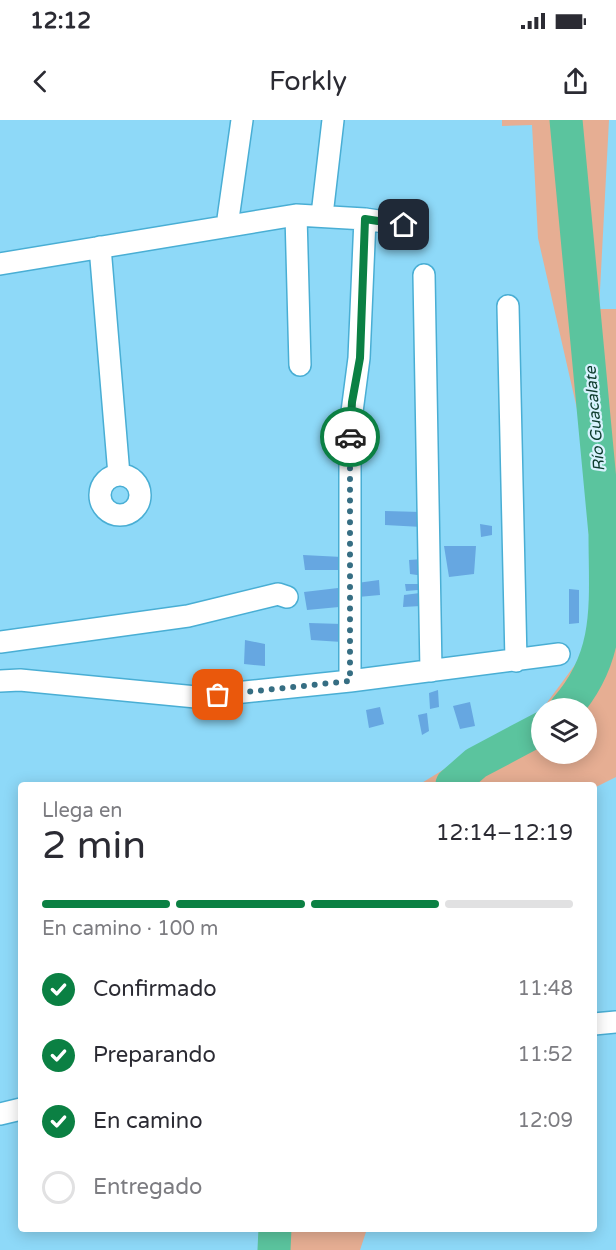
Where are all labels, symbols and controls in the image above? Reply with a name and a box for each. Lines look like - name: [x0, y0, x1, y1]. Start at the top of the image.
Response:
- text: 12:12: [30, 8, 91, 34]
- icon: back: [24, 65, 57, 98]
- text: Forkly: [269, 65, 347, 98]
- icon: share: [559, 65, 592, 98]
- pin: [378, 199, 429, 250]
- icon: home: [387, 208, 420, 241]
- water label: Río Guacalate: [580, 365, 610, 472]
- courier: [320, 407, 380, 467]
- icon: car: [334, 421, 367, 454]
- pin: [192, 669, 243, 720]
- icon: bag: [201, 678, 234, 711]
- map controls: [531, 698, 597, 764]
- button: layers: [531, 698, 597, 764]
- text: Llega en: [42, 799, 122, 823]
- text: 12:14–12:19: [436, 820, 573, 846]
- text: 2 min: [42, 822, 146, 869]
- text: En camino · 100 m: [42, 917, 218, 941]
- icon: check: [42, 973, 75, 1006]
- text: Confirmado: [93, 976, 217, 1002]
- text: 11:48: [518, 977, 573, 1001]
- icon: check: [42, 1039, 75, 1072]
- text: Preparando: [93, 1042, 216, 1068]
- text: 11:52: [518, 1043, 573, 1067]
- icon: check: [42, 1105, 75, 1138]
- text: En camino: [93, 1108, 203, 1134]
- text: 12:09: [518, 1109, 573, 1133]
- text: Entregado: [93, 1174, 202, 1200]

